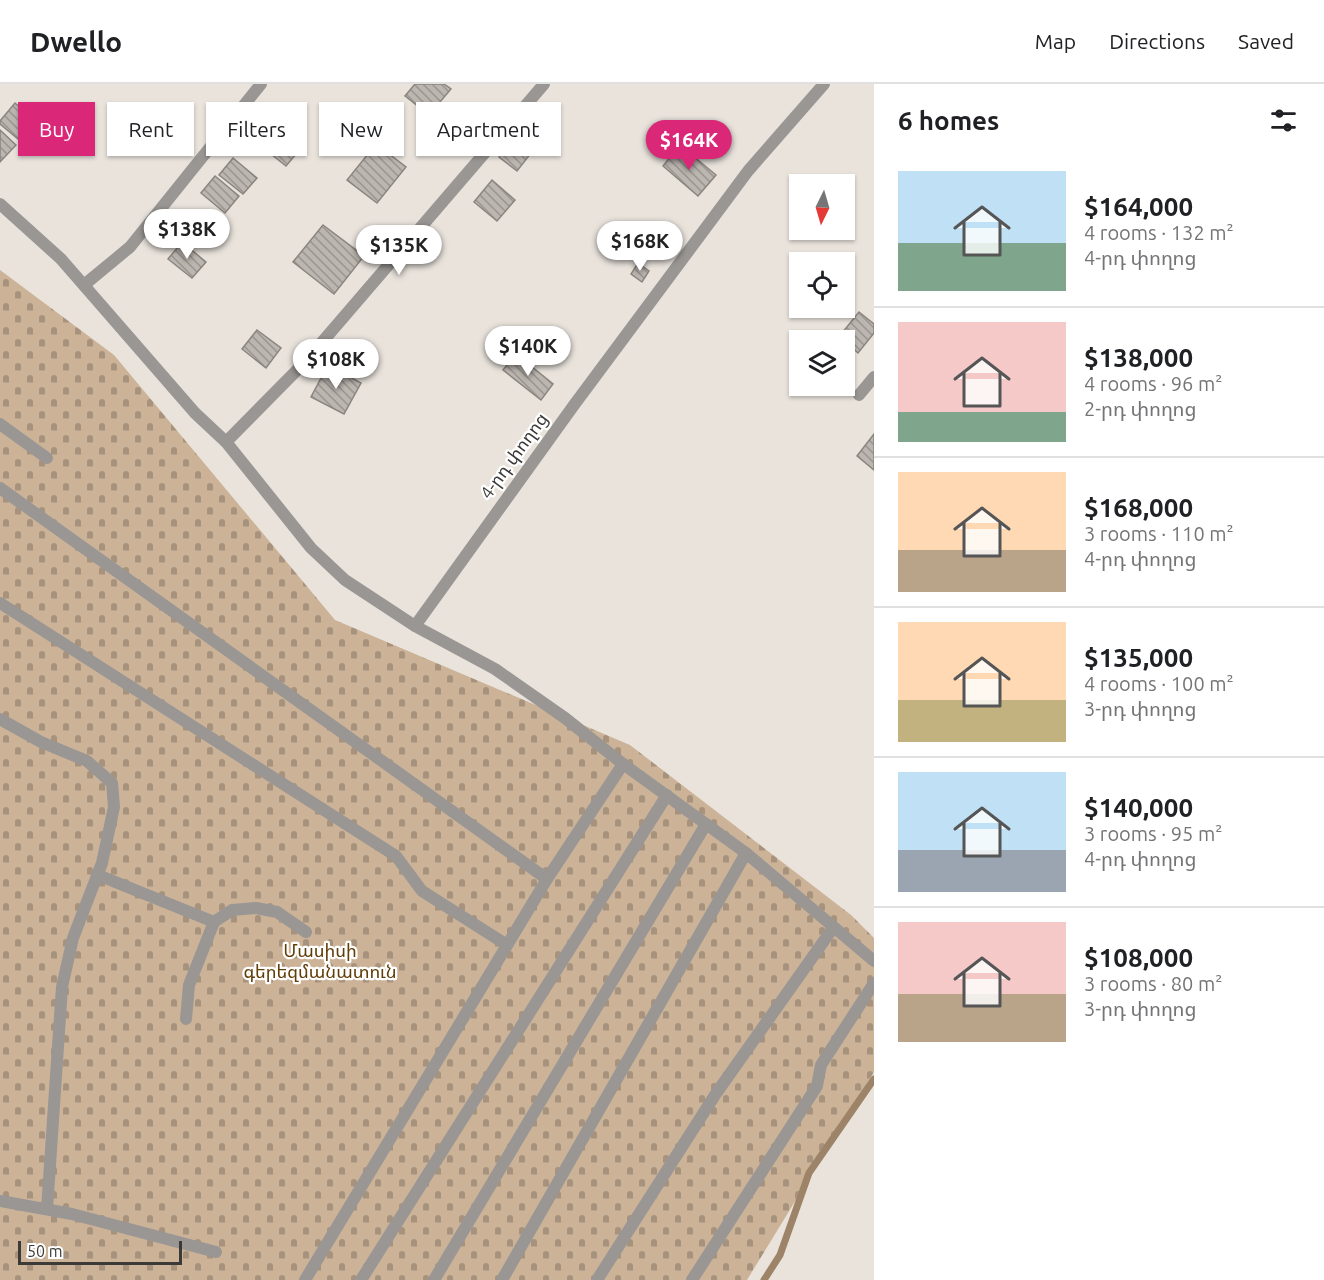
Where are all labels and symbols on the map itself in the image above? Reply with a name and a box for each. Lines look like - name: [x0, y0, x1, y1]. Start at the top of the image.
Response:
- pin: $164K: [647, 120, 731, 171]
- north arrow: [789, 174, 855, 240]
- pin: $138K: [145, 209, 229, 260]
- pin: $168K: [598, 221, 682, 272]
- pin: $135K: [357, 225, 441, 276]
- pin: $140K: [486, 326, 570, 377]
- pin: $108K: [294, 339, 378, 390]
- street label: 4-րդ փողոց: [475, 409, 552, 503]
- park label: Մասիսի գերեզմանատուն: [243, 940, 397, 982]
- scale bar: [18, 1238, 182, 1266]

